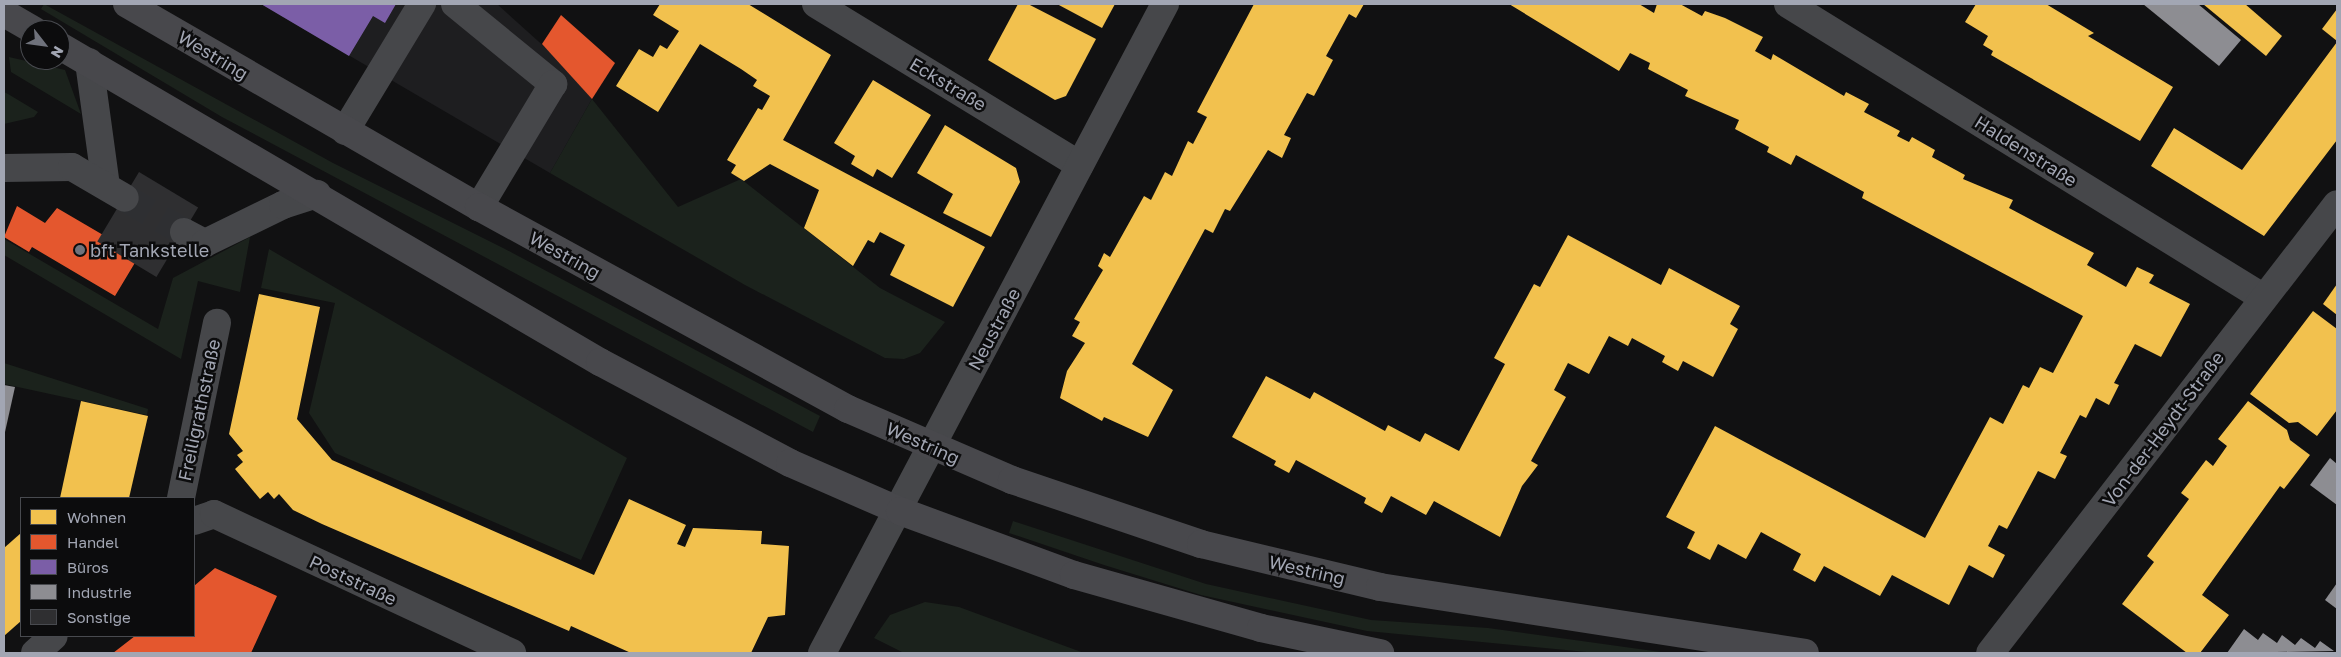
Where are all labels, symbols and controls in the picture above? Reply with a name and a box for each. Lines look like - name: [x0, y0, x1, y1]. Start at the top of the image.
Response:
- north arrow: [20, 20, 70, 70]
- street label: Westring: [174, 26, 252, 84]
- text: N: [48, 43, 68, 61]
- street label: Eckstraße: [906, 53, 990, 115]
- street label: Haldenstraße: [1971, 111, 2081, 191]
- street label: Westring: [526, 227, 604, 283]
- place label: bft Tankstelle: [90, 239, 209, 261]
- marker: bft Tankstelle: [74, 244, 86, 256]
- street label: Neustraße: [963, 284, 1025, 374]
- street label: Freiligrathstraße: [173, 337, 225, 483]
- street label: Von-der-Heydt-Straße: [2098, 347, 2228, 511]
- street label: Westring: [883, 417, 963, 469]
- legend: [20, 497, 195, 637]
- text: Wohnen: [67, 508, 126, 526]
- text: Handel: [67, 533, 119, 551]
- street label: Poststraße: [306, 550, 400, 610]
- street label: Westring: [1267, 551, 1347, 589]
- text: Büros: [67, 558, 109, 576]
- text: Industrie: [67, 583, 132, 601]
- text: Sonstige: [67, 608, 131, 626]

